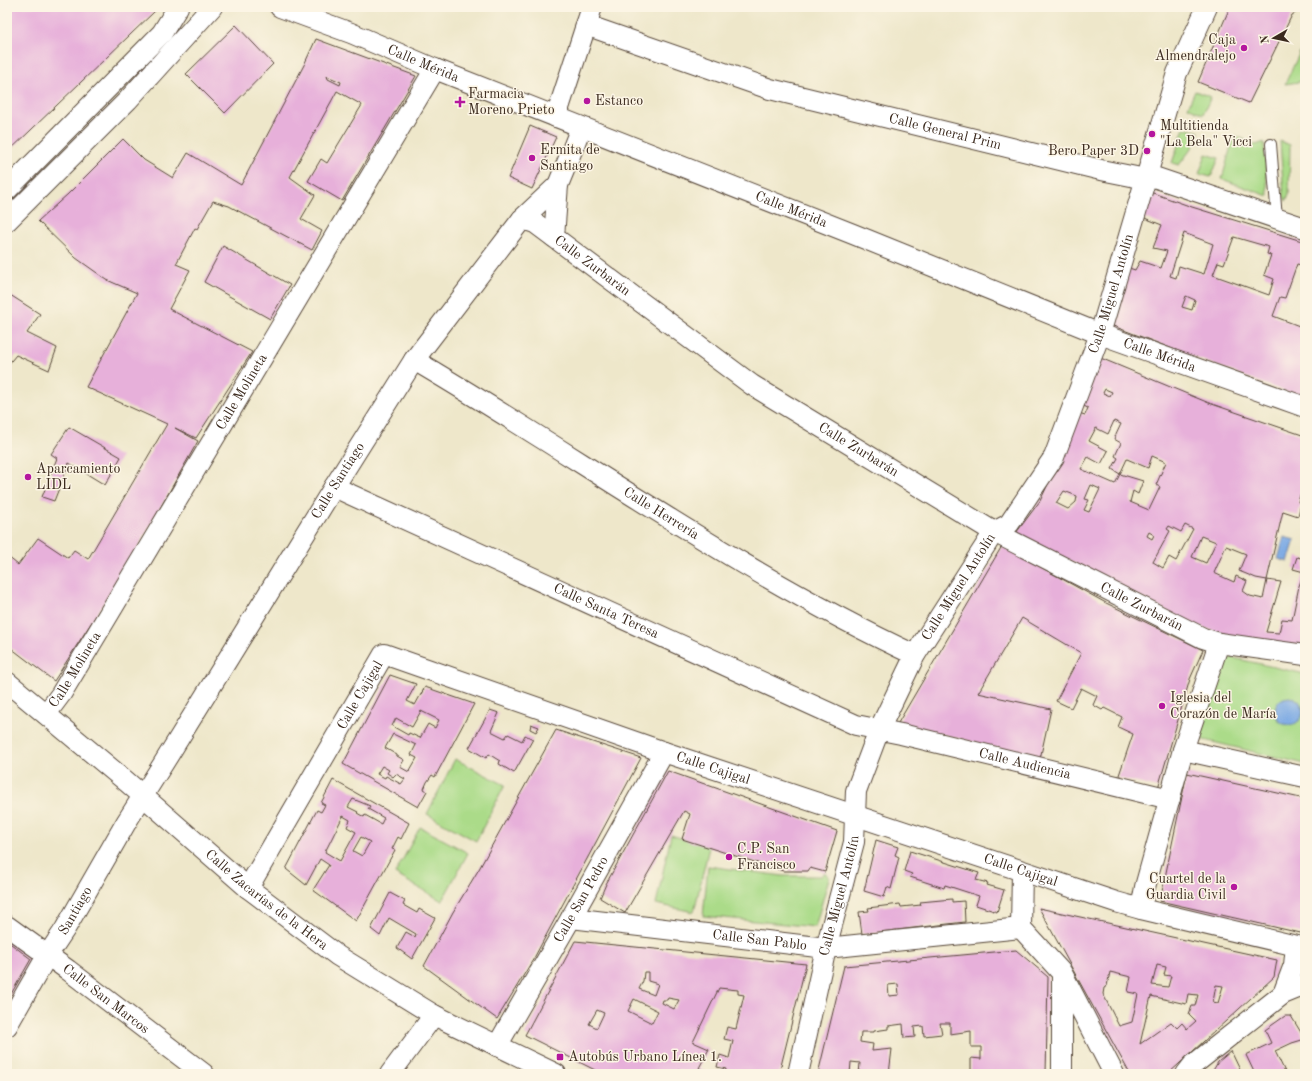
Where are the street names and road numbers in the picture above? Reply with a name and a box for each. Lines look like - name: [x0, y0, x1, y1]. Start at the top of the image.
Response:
- street label: Calle Mérida: [385, 42, 461, 85]
- street label: Calle General Prim: [887, 111, 1003, 152]
- street label: Calle Mérida: [753, 189, 829, 230]
- street label: Calle Miguel Antolín: [1086, 232, 1136, 356]
- street label: Calle Zurbarán: [552, 233, 633, 299]
- street label: Calle Mérida: [1121, 336, 1198, 375]
- street label: Calle Molineta: [214, 351, 270, 433]
- street label: Calle Zurbarán: [816, 420, 901, 480]
- street label: Calle Santiago: [309, 440, 367, 522]
- street label: Calle Herrería: [621, 485, 702, 542]
- street label: Calle Miguel Antolín: [919, 531, 998, 643]
- street label: Calle Zurbarán: [1098, 580, 1186, 634]
- street label: Calle Santa Teresa: [551, 581, 661, 641]
- street label: Calle Molineta: [46, 629, 104, 710]
- street label: Calle Cajigal: [335, 658, 386, 732]
- street label: Calle Audiencia: [977, 746, 1072, 782]
- street label: Calle Cajigal: [674, 749, 752, 787]
- street label: Calle Miguel Antolín: [817, 835, 861, 958]
- street label: Calle Zacarías de la Hera: [203, 847, 331, 953]
- street label: Calle Cajigal: [982, 852, 1060, 889]
- street label: Calle San Pedro: [551, 854, 611, 945]
- street label: Santiago: [56, 884, 95, 938]
- street label: Calle San Pablo: [712, 928, 808, 953]
- street label: Calle San Marcos: [60, 962, 152, 1036]

